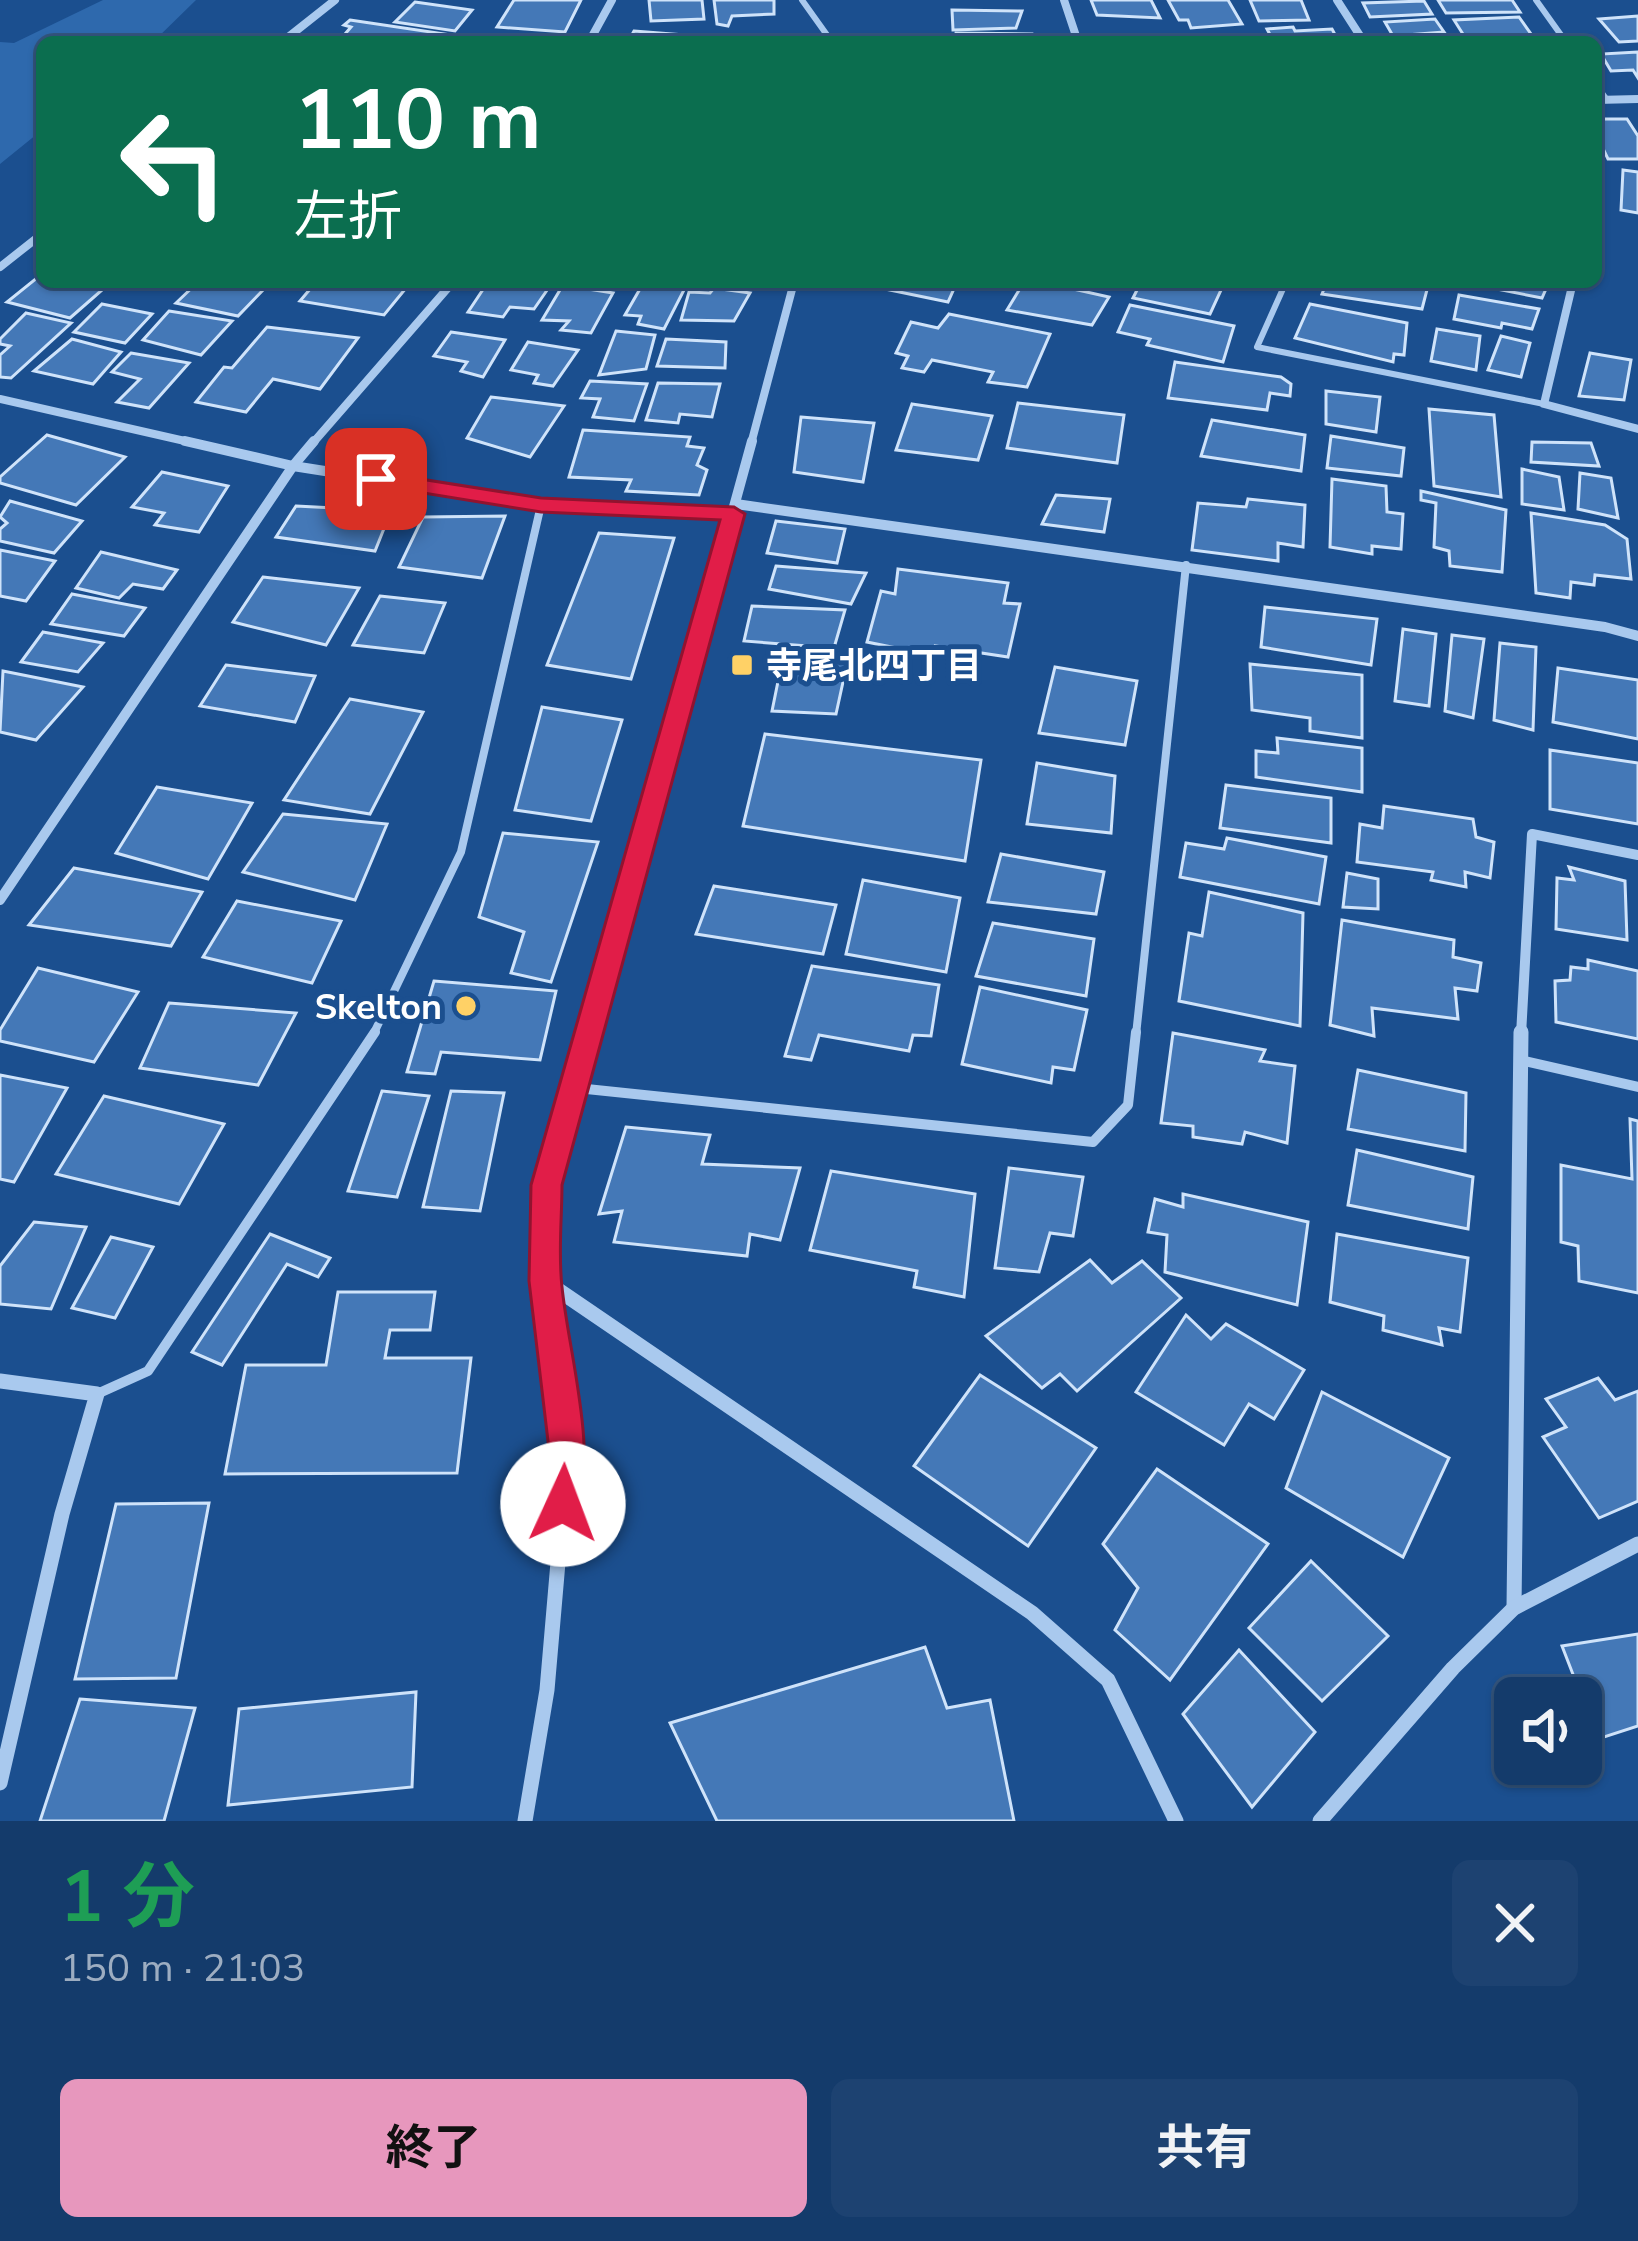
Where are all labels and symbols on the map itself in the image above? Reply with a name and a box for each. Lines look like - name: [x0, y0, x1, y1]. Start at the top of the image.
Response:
- pin: [325, 428, 427, 530]
- place label: 寺尾北四丁目: [766, 642, 982, 691]
- marker: 寺尾北四丁目: [729, 652, 755, 678]
- place label: Skelton: [314, 983, 442, 1032]
- marker: Skelton: [453, 993, 479, 1019]
- position arrow: [500, 1441, 626, 1567]

